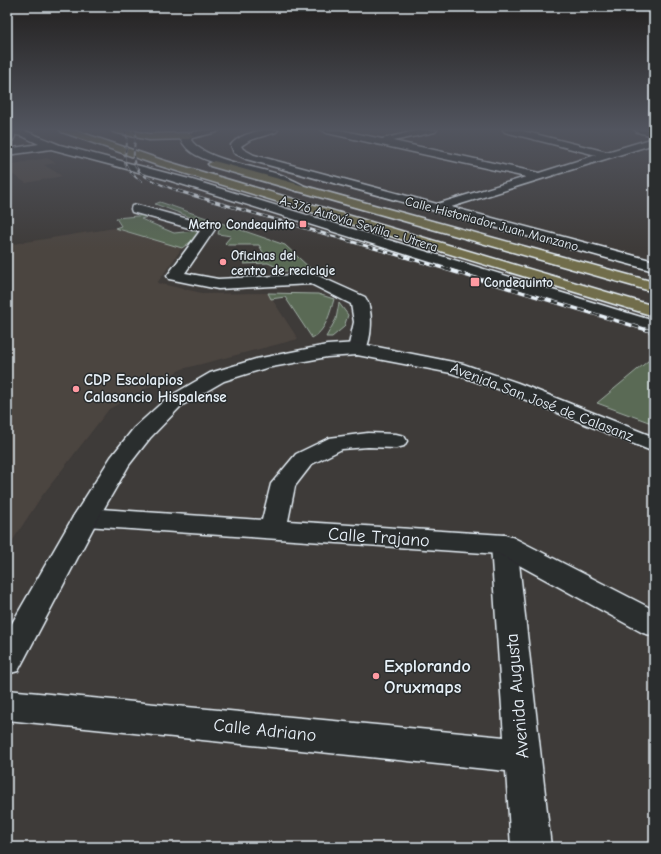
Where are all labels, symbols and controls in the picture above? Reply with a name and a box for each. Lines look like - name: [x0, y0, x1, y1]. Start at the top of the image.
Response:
- street label: A-376 Autovía Sevilla - Utrera: [278, 192, 440, 255]
- street label: Calle Historiador Juan Manzano: [403, 193, 580, 254]
- place label: Metro Condequinto: [188, 217, 295, 232]
- marker: Metro Condequinto: [298, 219, 308, 229]
- place label: Oficinas del centro de reciclaje: [231, 248, 336, 278]
- marker: Oficinas del centro de reciclaje: [218, 257, 228, 267]
- place label: Condequinto: [484, 275, 553, 290]
- marker: Condequinto: [469, 276, 481, 288]
- street label: Avenida San José de Calasanz: [448, 359, 636, 445]
- place label: CDP Escolapios Calasancio Hispalense: [84, 371, 227, 406]
- marker: CDP Escolapios Calasancio Hispalense: [71, 384, 81, 394]
- street label: Calle Trajano: [327, 523, 430, 552]
- street label: Avenida Augusta: [502, 633, 533, 759]
- place label: Explorando Oruxmaps: [384, 656, 471, 698]
- marker: Explorando Oruxmaps: [371, 671, 381, 681]
- street label: Calle Adriano: [213, 715, 317, 746]

